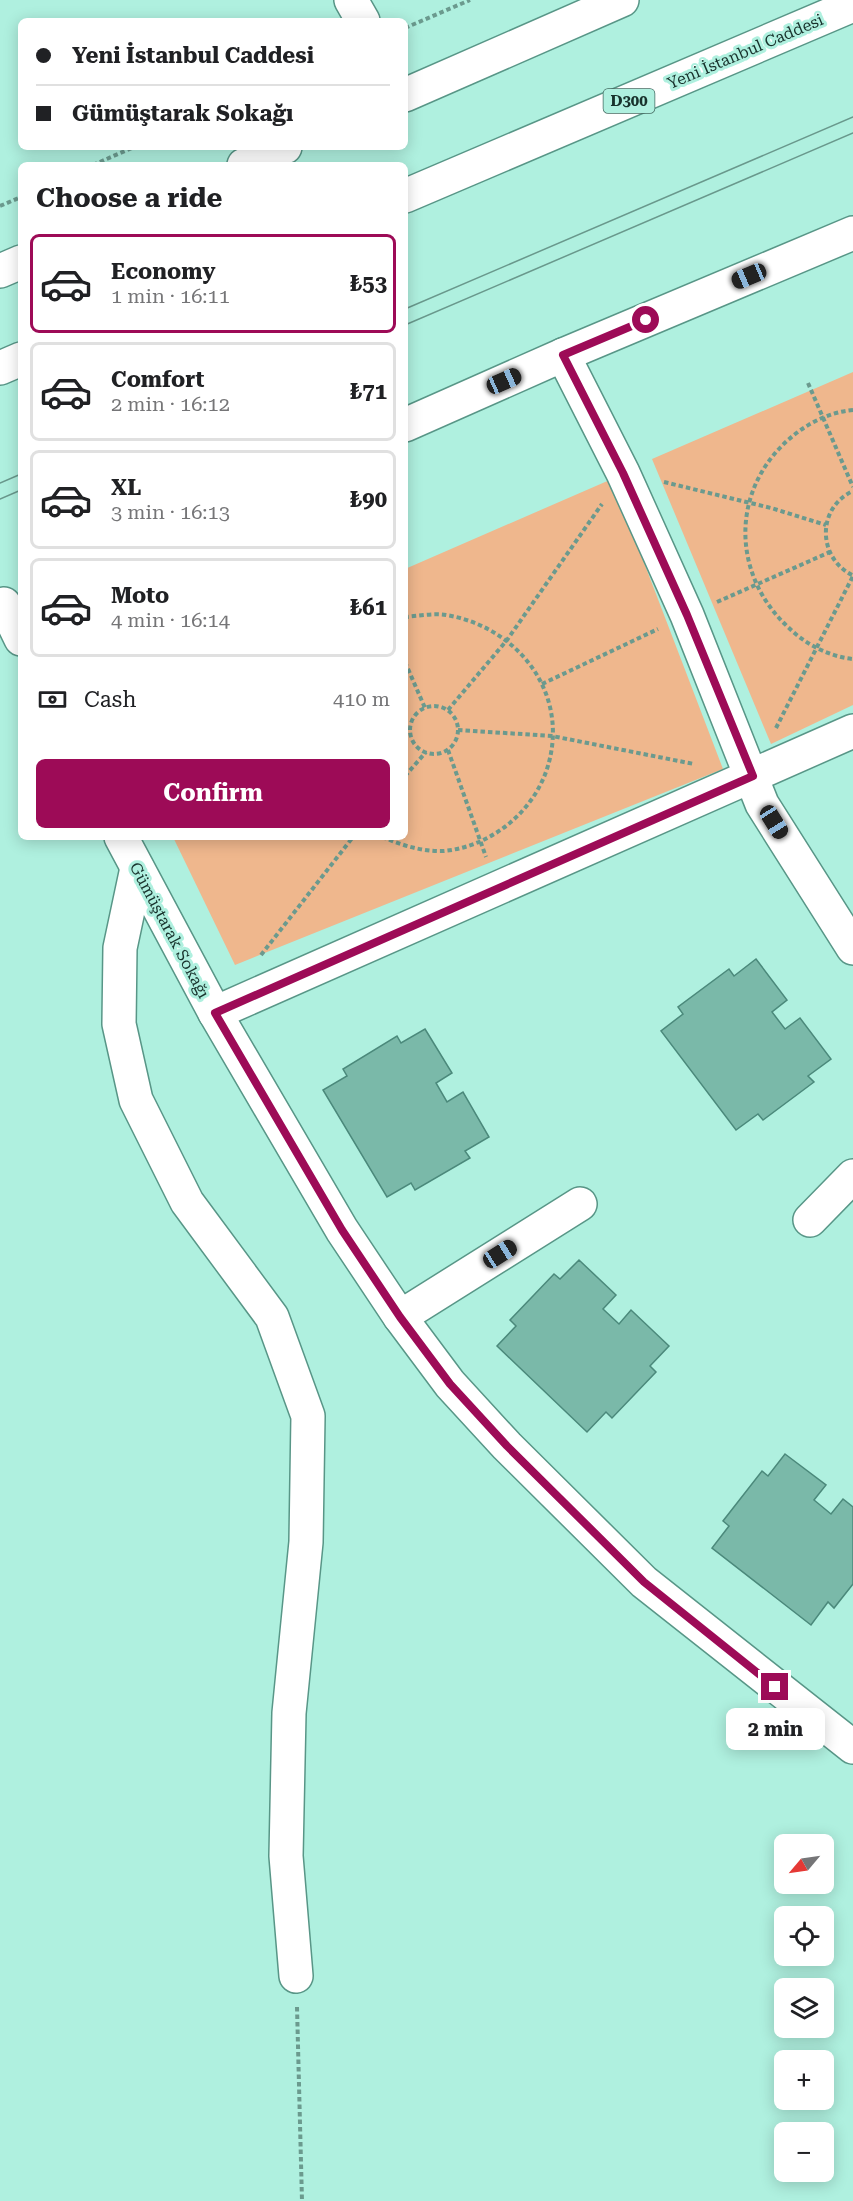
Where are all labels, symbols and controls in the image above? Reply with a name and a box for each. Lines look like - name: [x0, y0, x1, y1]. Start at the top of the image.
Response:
- street label: Yeni İstanbul Caddesi: [664, 10, 826, 93]
- text: Yeni İstanbul Caddesi: [72, 43, 314, 68]
- road number: D300: [604, 89, 654, 113]
- text: Gümüştarak Sokağı: [72, 101, 293, 126]
- text: Choose a ride: [36, 182, 222, 214]
- icon: car: [39, 257, 93, 311]
- text: Economy: [111, 259, 215, 284]
- car: [729, 261, 769, 291]
- text: ₺53: [350, 271, 387, 296]
- text: 1 min · 16:11: [111, 284, 230, 308]
- route start: [632, 306, 659, 333]
- icon: car: [39, 365, 93, 419]
- car: [484, 365, 524, 397]
- text: Comfort: [111, 367, 204, 392]
- text: ₺71: [350, 379, 387, 404]
- text: 2 min · 16:12: [111, 392, 230, 416]
- icon: car: [39, 473, 93, 527]
- text: XL: [111, 475, 141, 500]
- text: ₺90: [350, 487, 387, 512]
- text: 3 min · 16:13: [111, 500, 230, 524]
- icon: car: [39, 581, 93, 635]
- text: Moto: [111, 583, 169, 608]
- text: ₺61: [350, 595, 387, 620]
- text: 4 min · 16:14: [111, 608, 230, 632]
- icon: cash: [36, 683, 69, 716]
- text: Cash: [84, 687, 136, 712]
- text: 410 m: [333, 687, 390, 711]
- button: Confirm: [36, 759, 390, 828]
- car: [757, 802, 791, 842]
- street label: Gümüştarak Sokağı: [126, 859, 213, 1001]
- car: [480, 1237, 520, 1271]
- route end: [761, 1673, 788, 1700]
- callout: 2 min: [726, 1708, 824, 1750]
- text: 2 min: [748, 1717, 803, 1741]
- north arrow: [774, 1834, 834, 1894]
- map controls: [774, 1834, 834, 2182]
- button: locate: [774, 1906, 834, 1966]
- button: layers: [774, 1978, 834, 2038]
- button: +: [774, 2050, 834, 2110]
- button: −: [774, 2122, 834, 2182]

